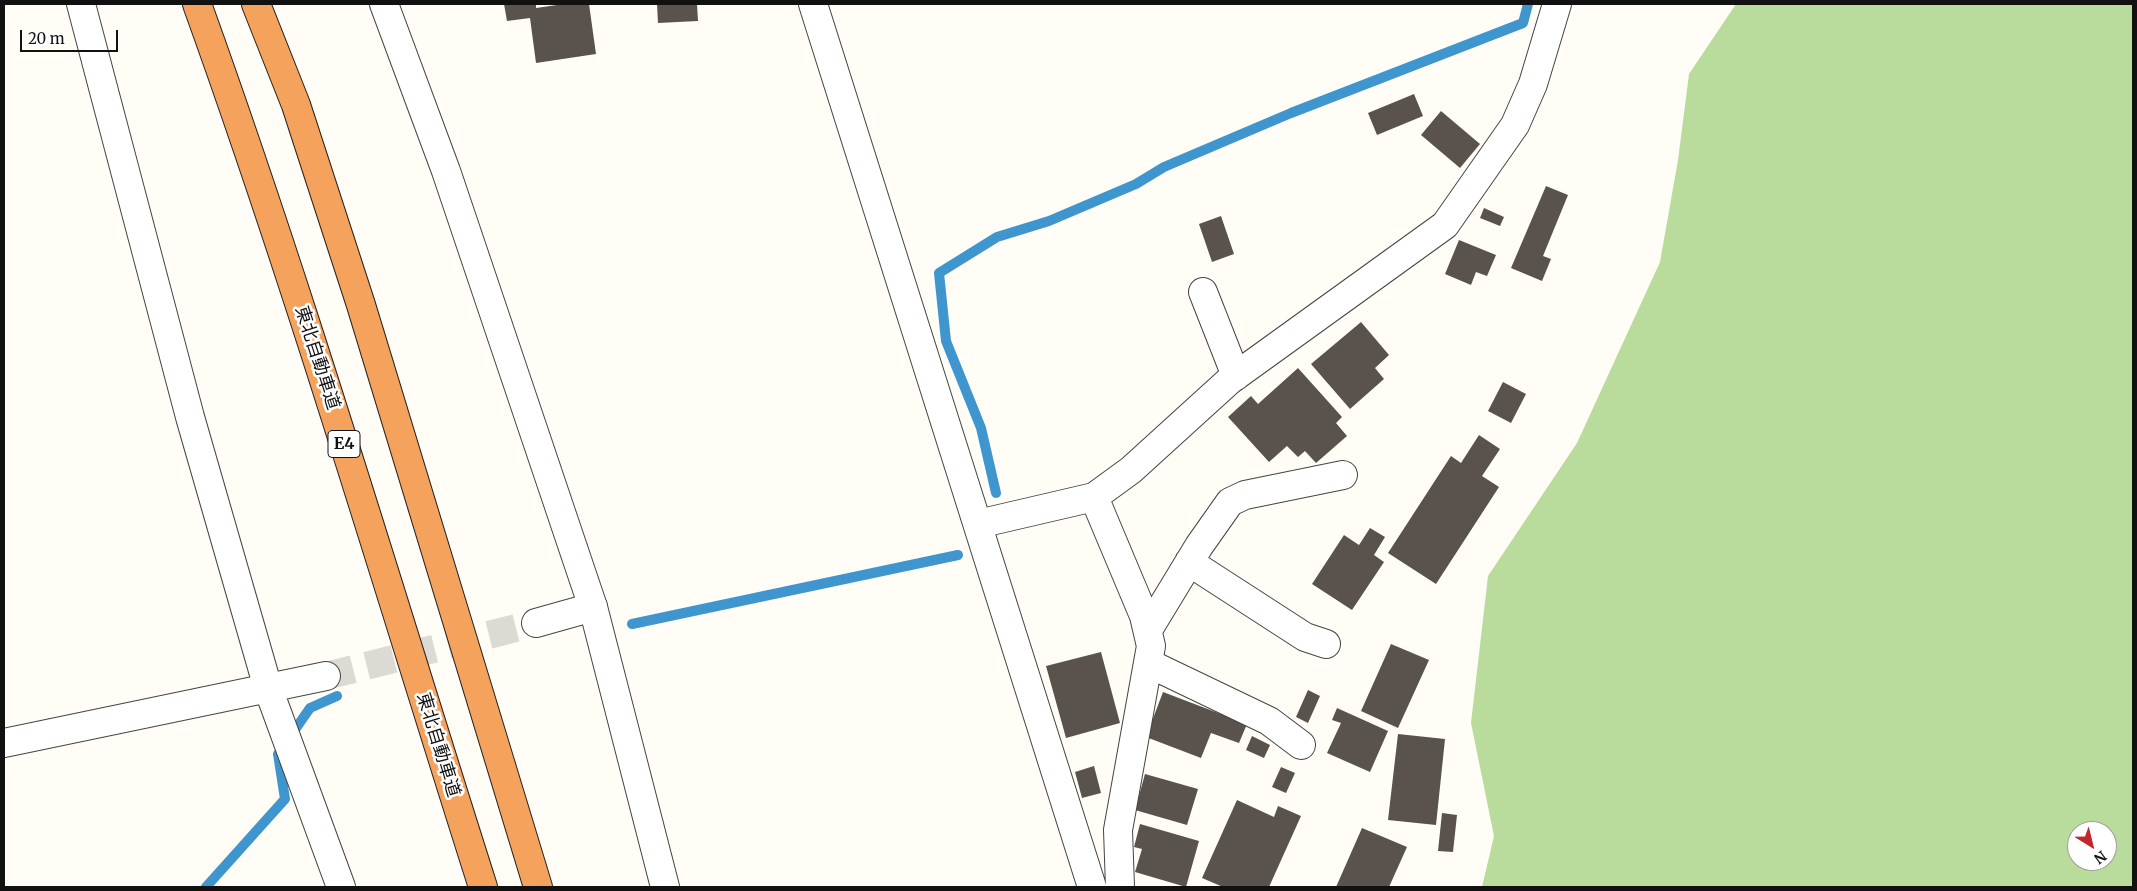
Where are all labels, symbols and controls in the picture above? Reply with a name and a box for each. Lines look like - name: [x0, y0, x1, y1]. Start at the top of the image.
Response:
- scale bar: [22, 20, 120, 52]
- text: 20 m: [28, 29, 65, 48]
- street label: 東北自動車道: [290, 303, 344, 413]
- road number: E4: [328, 430, 360, 458]
- street label: 東北自動車道: [412, 690, 464, 800]
- north arrow: [2067, 821, 2117, 871]
- text: N: [2090, 847, 2110, 868]

